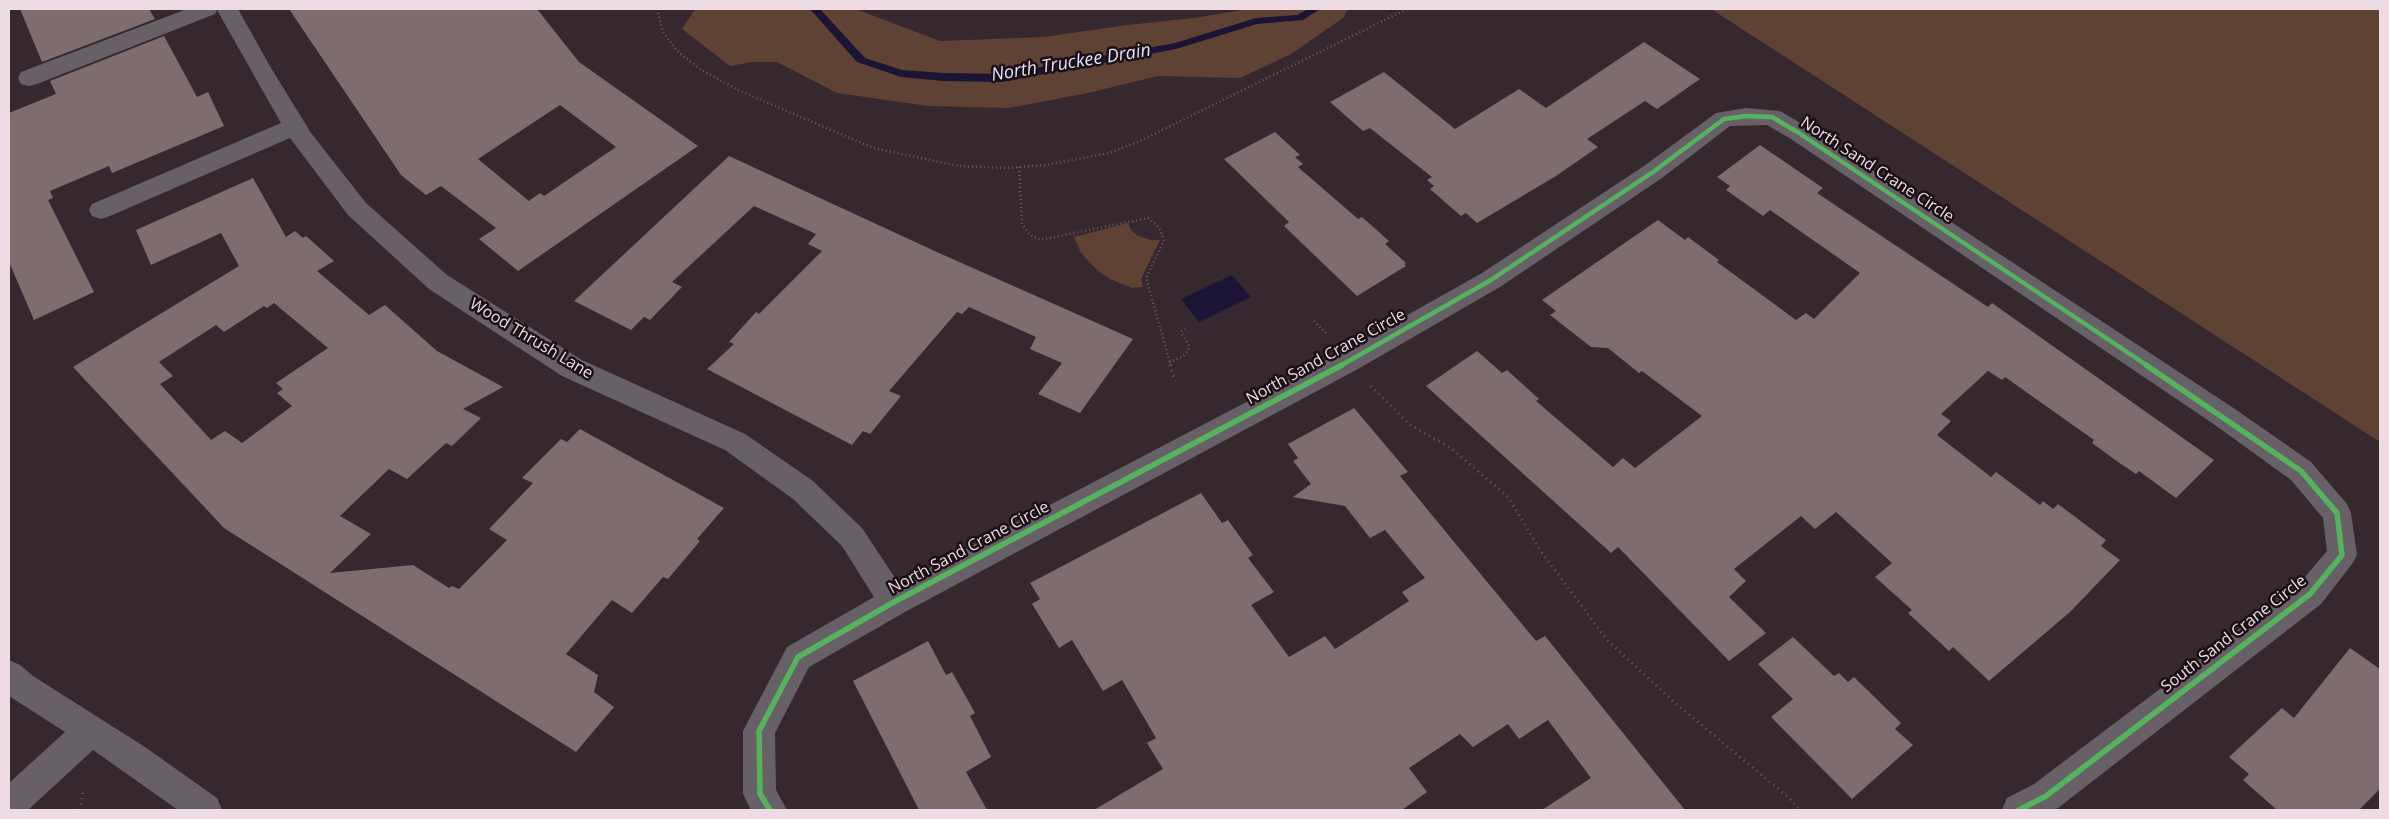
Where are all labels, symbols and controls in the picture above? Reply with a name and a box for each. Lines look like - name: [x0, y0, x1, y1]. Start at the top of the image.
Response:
- water label: North Truckee Drain: [990, 40, 1152, 86]
- street label: North Sand Crane Circle: [1797, 113, 1957, 227]
- street label: Wood Thrush Lane: [466, 295, 596, 383]
- street label: North Sand Crane Circle: [1243, 305, 1409, 409]
- street label: North Sand Crane Circle: [885, 497, 1053, 599]
- street label: South Sand Crane Circle: [2158, 571, 2310, 697]

